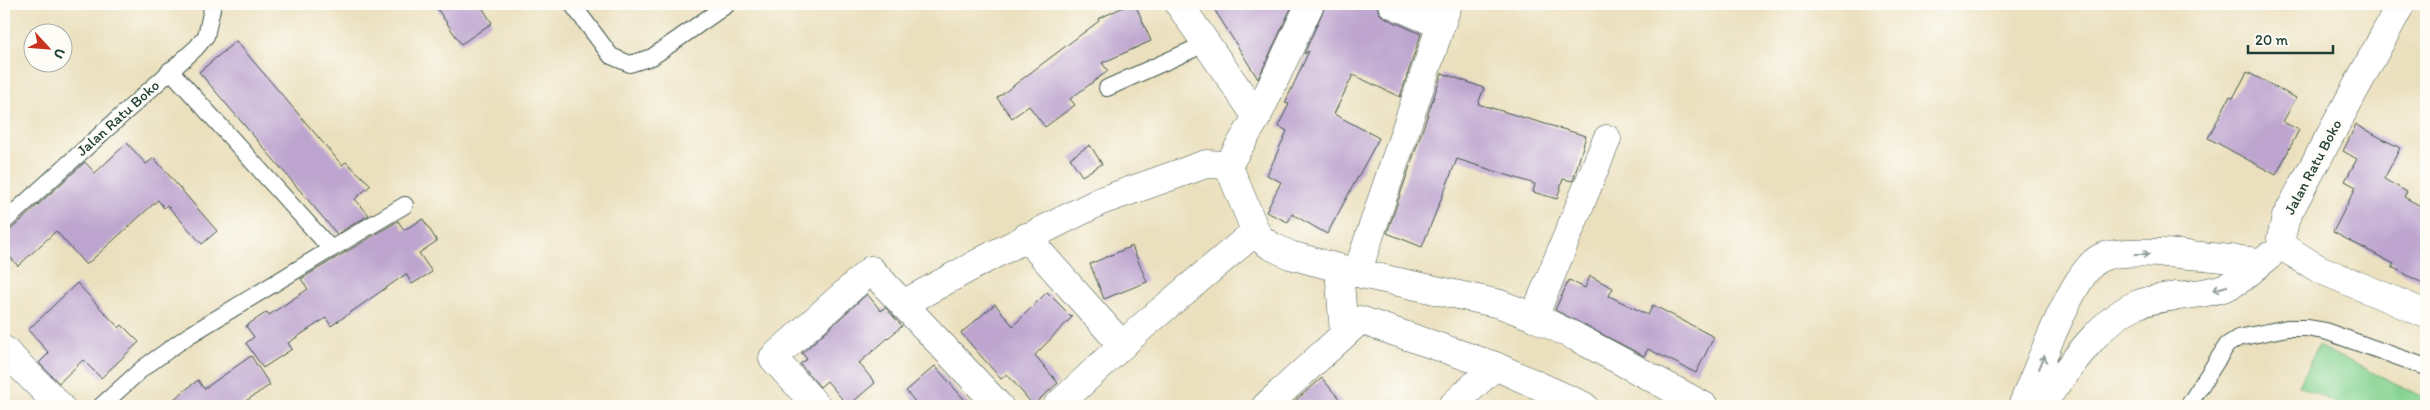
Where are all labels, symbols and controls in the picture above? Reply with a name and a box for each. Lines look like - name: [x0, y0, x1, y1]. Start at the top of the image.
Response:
- north arrow: [22, 22, 72, 72]
- scale bar: [2248, 22, 2332, 54]
- text: 20 m: [2255, 31, 2289, 49]
- text: U: [50, 46, 69, 61]
- street label: Jalan Ratu Boko: [73, 76, 163, 160]
- street label: Jalan Ratu Boko: [2280, 116, 2346, 218]
- one-way arrow: [2133, 249, 2149, 259]
- one-way arrow: [2212, 284, 2228, 294]
- one-way arrow: [2038, 354, 2047, 369]

